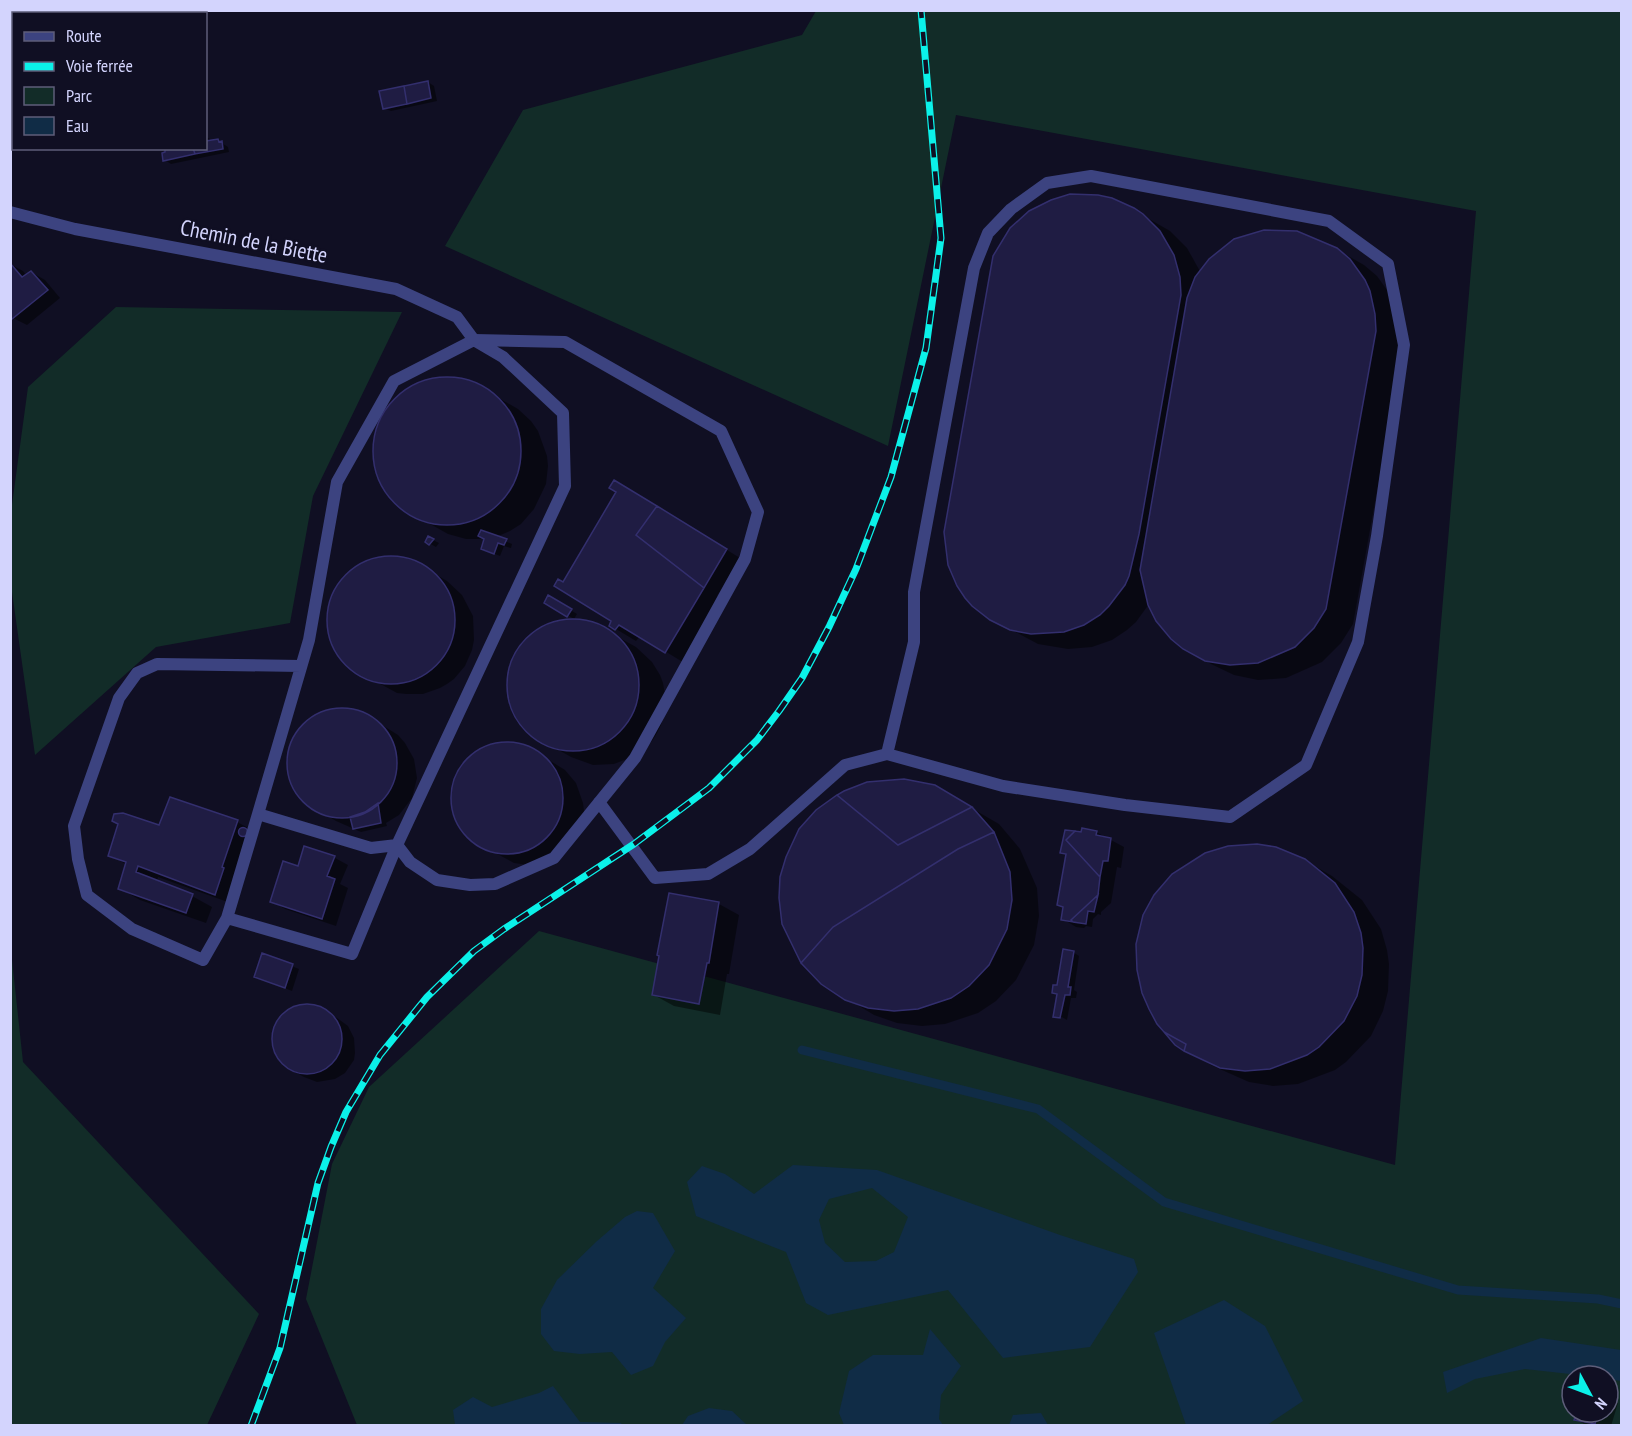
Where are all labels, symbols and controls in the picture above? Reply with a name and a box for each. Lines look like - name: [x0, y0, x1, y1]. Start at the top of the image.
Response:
- legend: [12, 12, 207, 150]
- text: Route: [66, 24, 102, 47]
- text: Voie ferrée: [65, 54, 133, 77]
- text: Parc: [66, 84, 93, 107]
- text: Eau: [66, 114, 89, 137]
- street label: Chemin de la Biette: [178, 213, 330, 269]
- north arrow: [1560, 1364, 1620, 1424]
- text: N: [1591, 1394, 1612, 1414]

